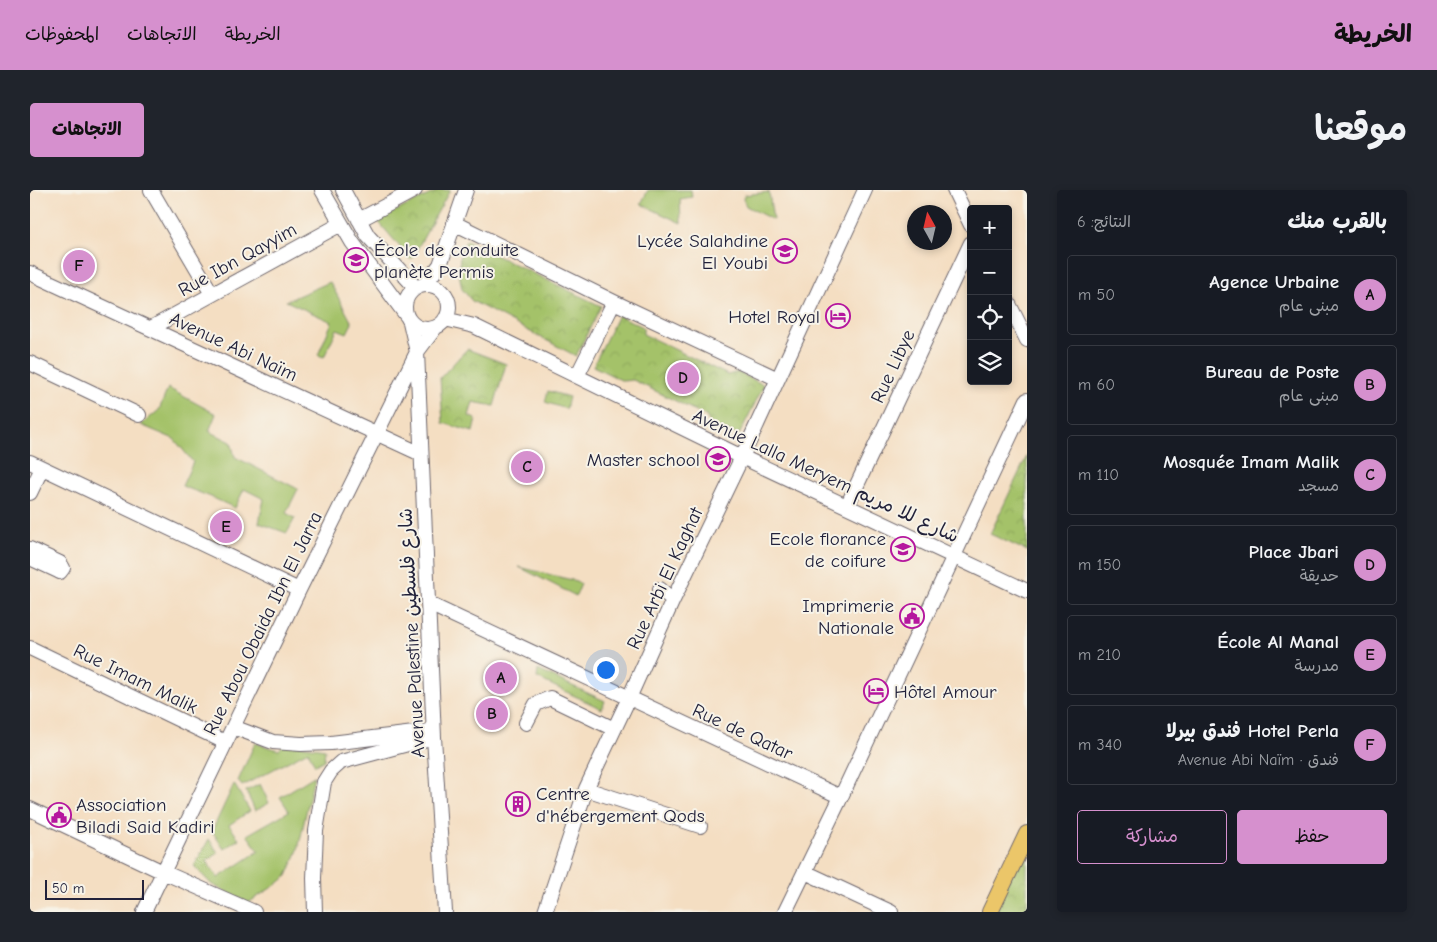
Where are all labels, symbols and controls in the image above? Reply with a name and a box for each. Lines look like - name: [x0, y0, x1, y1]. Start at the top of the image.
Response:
- text: الخريطة: [1334, 20, 1412, 48]
- text: المحفوظات: [25, 24, 99, 45]
- text: الاتجاهات: [127, 24, 197, 45]
- text: الخريطة: [225, 24, 281, 45]
- button: الاتجاهات: [30, 103, 144, 157]
- text: موقعنا: [1314, 108, 1407, 149]
- north arrow: [907, 205, 952, 250]
- map controls: [967, 205, 1012, 385]
- button: +: [967, 205, 1012, 250]
- text: بالقرب منك: [1287, 209, 1387, 233]
- text: النتائج: 6: [1077, 213, 1131, 231]
- street label: Rue Ibn Qayyim: [175, 218, 300, 301]
- place label: Lycée Salahdine El Youbi: [637, 230, 768, 274]
- school or university icon: Lycée Salahdine El Youbi: [772, 238, 798, 264]
- place label: École de conduite planète Permis: [374, 239, 519, 283]
- pin: F: [63, 247, 95, 285]
- school or university icon: École de conduite planète Permis: [343, 247, 369, 273]
- button: −: [967, 250, 1012, 295]
- text: Agence Urbaine: [1209, 271, 1339, 293]
- text: 50 m: [1078, 286, 1115, 304]
- text: A: [1366, 286, 1374, 304]
- button: locate: [967, 295, 1012, 340]
- text: مبنى عام: [1279, 297, 1339, 315]
- hotel icon: Hotel Royal: [825, 303, 851, 329]
- place label: Hotel Royal: [728, 306, 820, 328]
- street label: Avenue Abi Naïm: [166, 308, 301, 386]
- street label: Rue Libye: [866, 326, 919, 407]
- button: layers: [967, 340, 1012, 385]
- pin: D: [667, 359, 699, 397]
- text: Bureau de Poste: [1205, 361, 1339, 383]
- text: 60 m: [1078, 376, 1115, 394]
- text: B: [1365, 376, 1375, 394]
- text: مبنى عام: [1279, 387, 1339, 405]
- street label: Avenue Lalla Meryem شارع للا مريم: [688, 404, 962, 550]
- school or university icon: Master school: [705, 446, 731, 472]
- pin: C: [511, 448, 543, 486]
- place label: Master school: [587, 449, 700, 471]
- text: Mosquée Imam Malik: [1163, 451, 1339, 473]
- text: 110 m: [1078, 466, 1119, 484]
- text: C: [1365, 466, 1375, 484]
- text: مسجد: [1298, 477, 1339, 495]
- street label: Rue Arbi El Kaghat: [622, 503, 708, 653]
- street label: Rue Abou Obaida Ibn El Jarra: [198, 507, 326, 739]
- street label: Avenue Palestine شارع فلسطين: [394, 507, 432, 758]
- pin: E: [210, 508, 242, 546]
- place label: Ecole florance de coifure: [770, 528, 886, 572]
- school or university icon: Ecole florance de coifure: [890, 536, 916, 562]
- text: Place Jbari: [1248, 541, 1339, 563]
- text: 150 m: [1078, 556, 1121, 574]
- text: D: [1365, 556, 1375, 574]
- text: حديقة: [1300, 567, 1339, 585]
- place label: Imprimerie Nationale: [802, 595, 894, 639]
- public building icon: Imprimerie Nationale: [899, 603, 925, 629]
- text: École Al Manal: [1217, 631, 1339, 653]
- street label: Rue Imam Malik: [70, 639, 202, 719]
- text: 210 m: [1078, 646, 1121, 664]
- text: E: [1365, 646, 1375, 664]
- your location: [593, 657, 619, 683]
- text: مدرسة: [1294, 657, 1339, 675]
- pin: A: [485, 659, 517, 697]
- hotel icon: Hôtel Amour: [863, 678, 889, 704]
- place label: Hôtel Amour: [894, 681, 997, 703]
- pin: B: [476, 695, 508, 733]
- street label: Rue de Qatar: [689, 699, 797, 765]
- text: Hotel Perla فندق بيرلا: [1166, 720, 1339, 742]
- text: 340 m: [1078, 736, 1122, 754]
- text: F: [1365, 736, 1375, 754]
- text: فندق · Avenue Abi Naïm: [1178, 751, 1339, 769]
- place label: Centre d'hébergement Qods: [536, 783, 705, 827]
- building icon: Centre d'hébergement Qods: [505, 791, 531, 817]
- place label: Association Biladi Said Kadiri: [76, 794, 215, 838]
- public building icon: Association Biladi Said Kadiri: [46, 802, 72, 828]
- button: مشاركة: [1077, 810, 1227, 864]
- button: حفظ: [1237, 810, 1387, 864]
- scale bar: [45, 877, 144, 900]
- text: 50 m: [52, 880, 84, 897]

